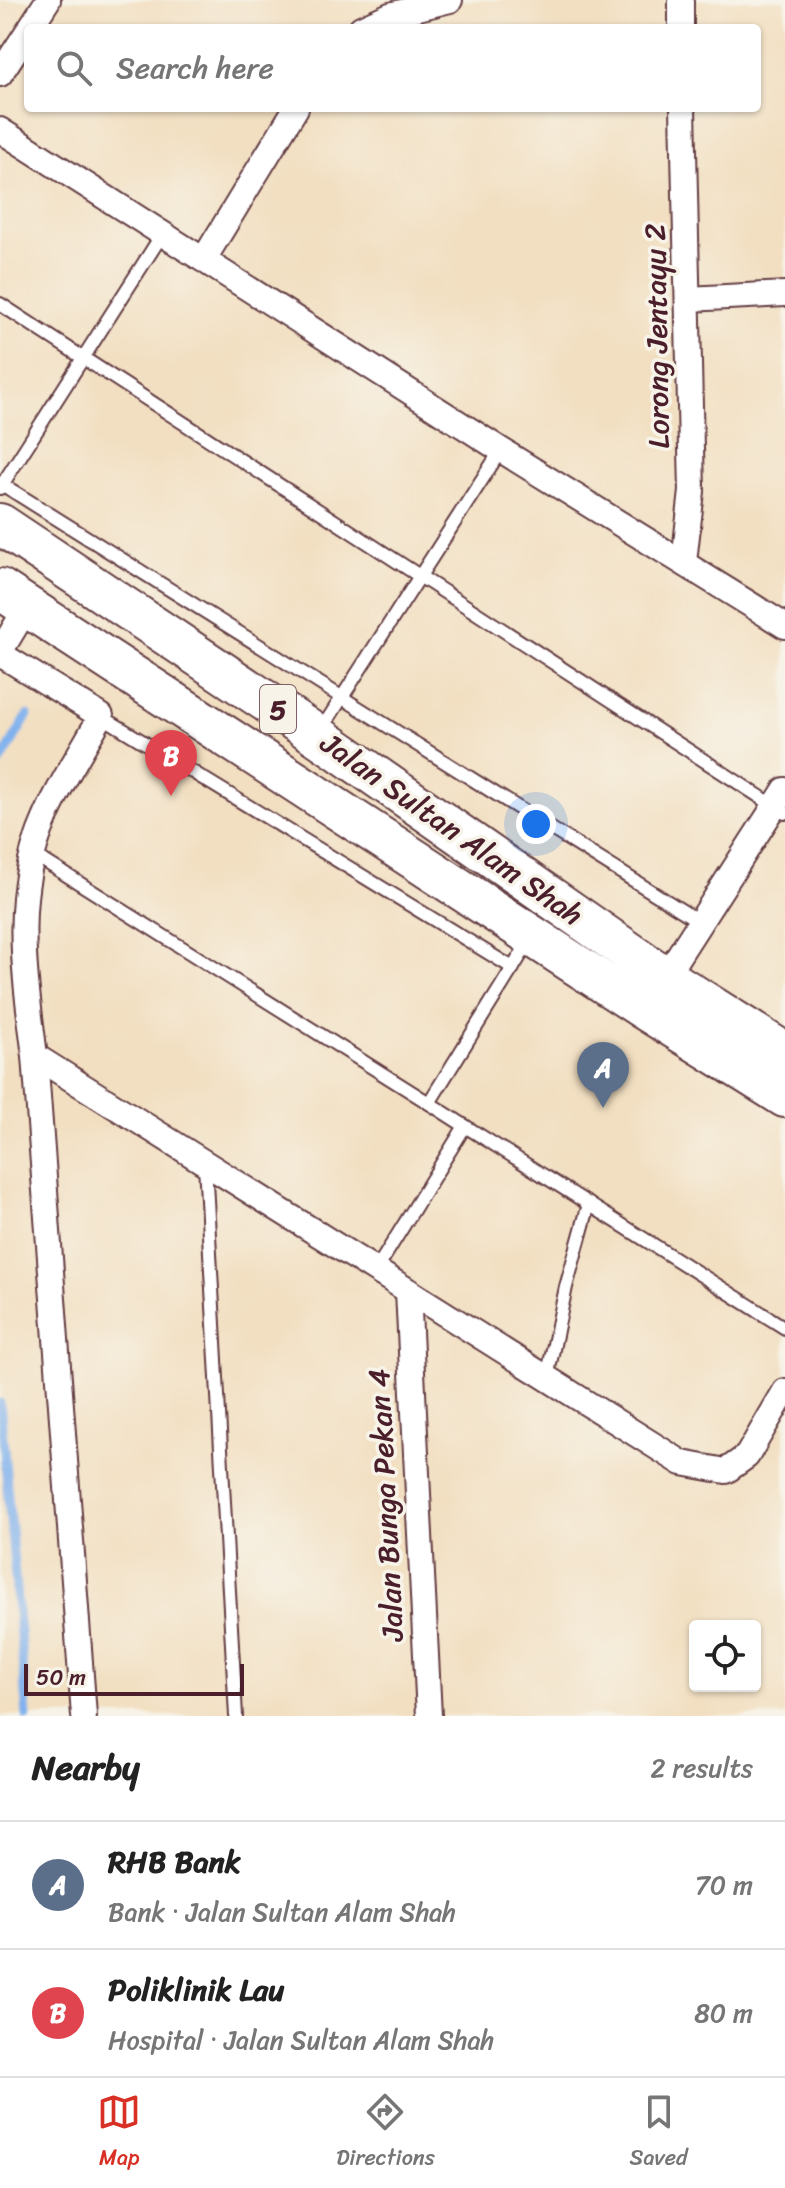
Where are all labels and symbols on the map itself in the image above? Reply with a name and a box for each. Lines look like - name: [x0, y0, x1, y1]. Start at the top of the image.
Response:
- street label: Lorong Jentayu 2: [628, 223, 686, 449]
- road number: 5: [260, 685, 296, 733]
- street label: Jalan Sultan Alam Shah: [308, 717, 595, 941]
- pin: B: [145, 730, 197, 796]
- your location: [516, 804, 556, 844]
- pin: A: [577, 1042, 629, 1108]
- street label: Jalan Bunga Pekan 4: [352, 1367, 420, 1644]
- scale bar: [24, 1660, 244, 1696]

